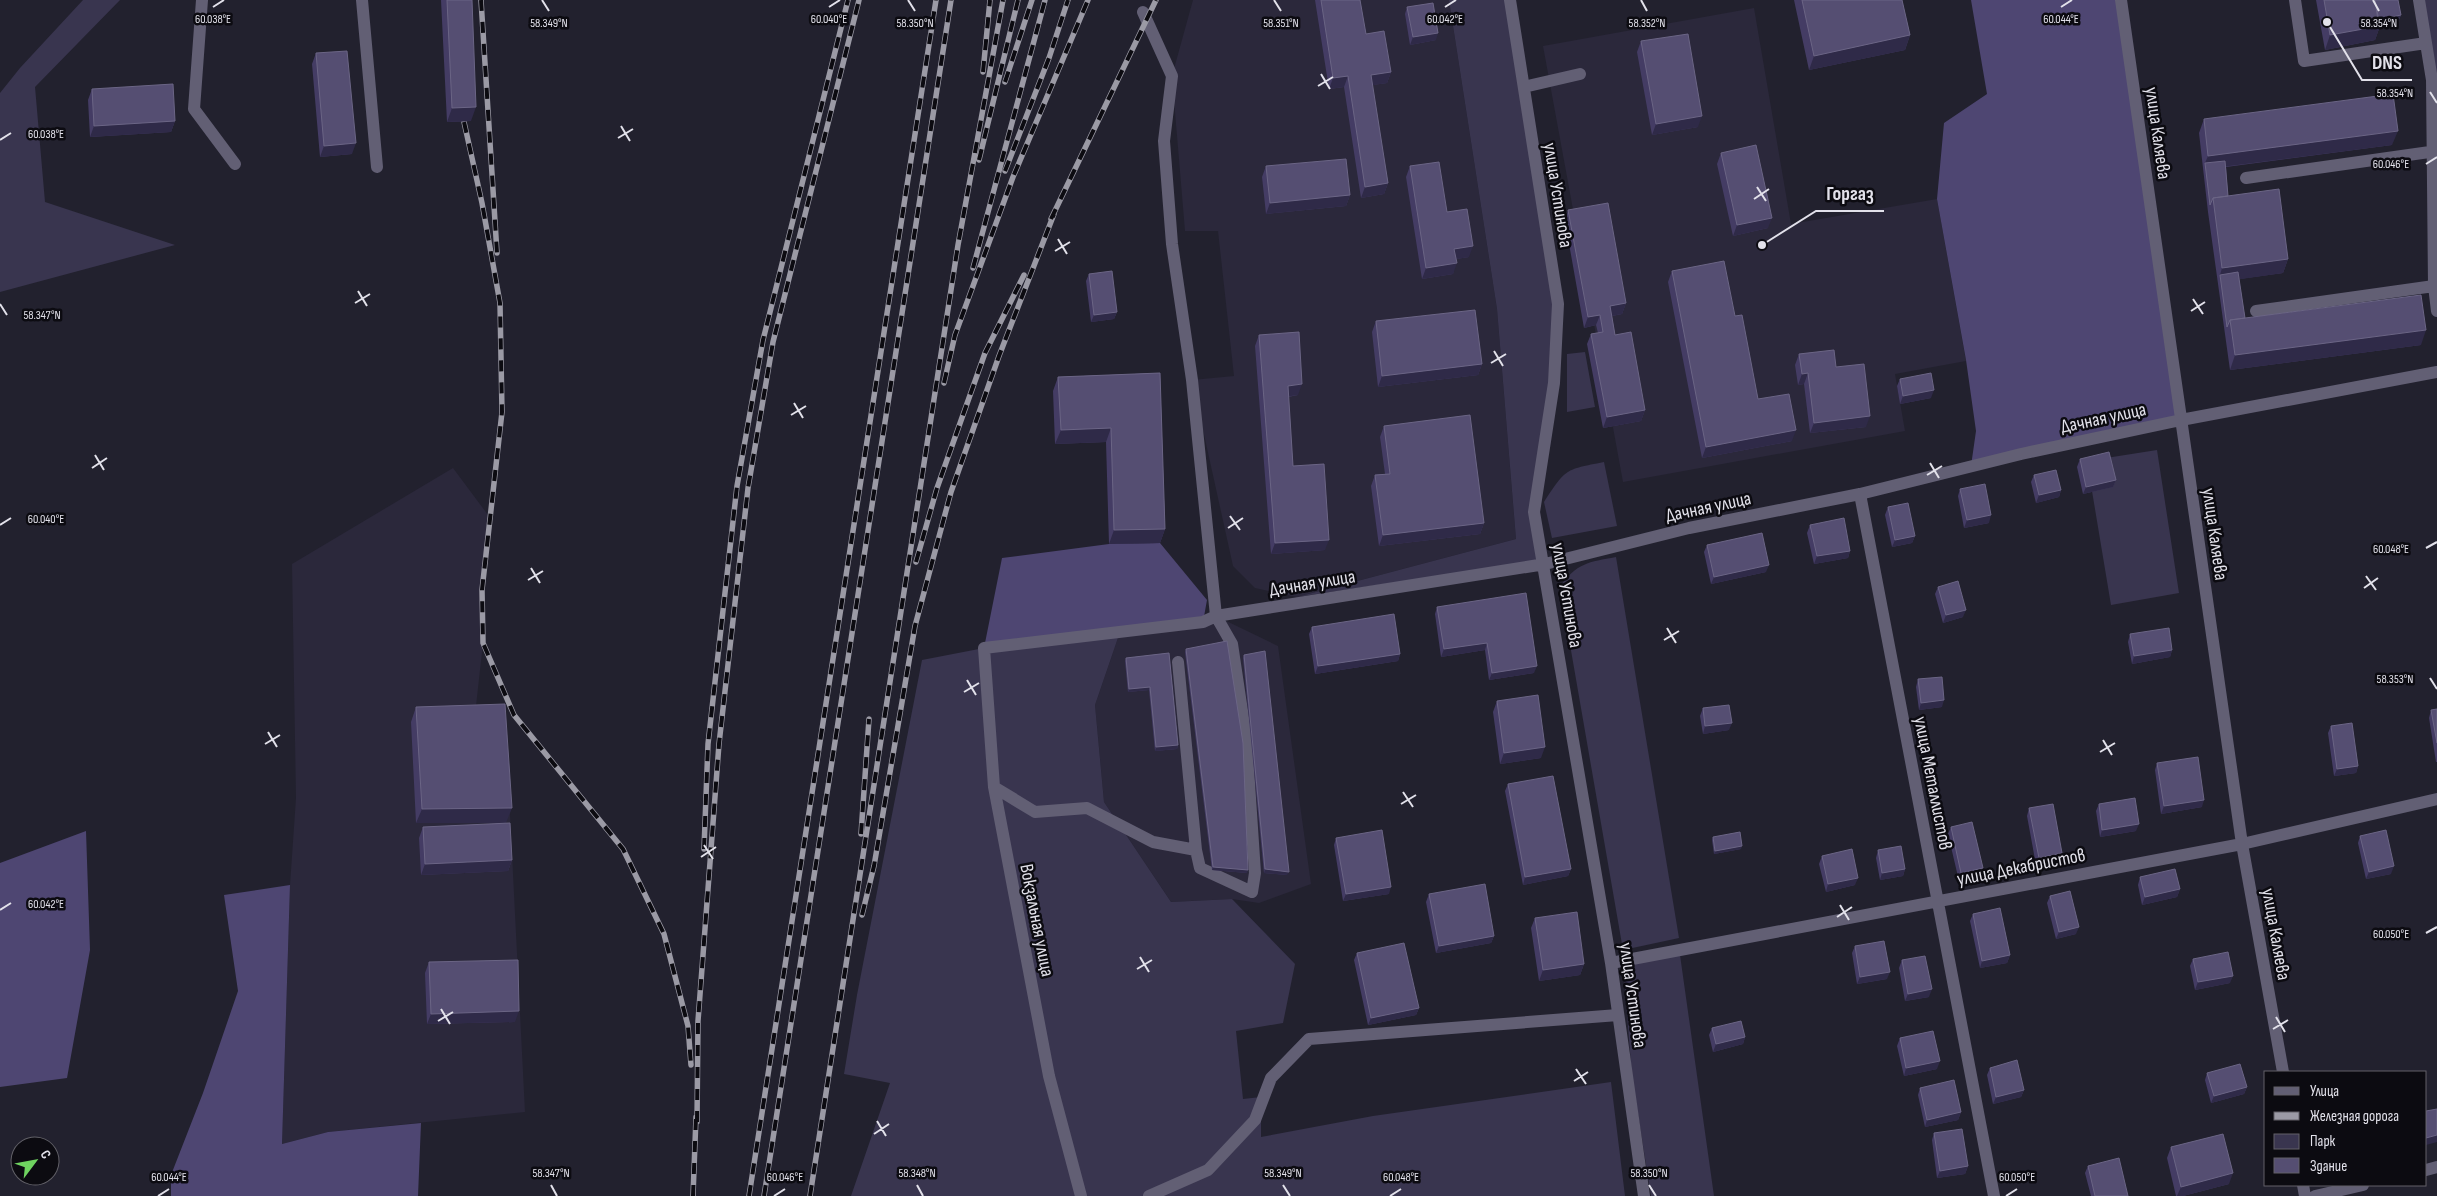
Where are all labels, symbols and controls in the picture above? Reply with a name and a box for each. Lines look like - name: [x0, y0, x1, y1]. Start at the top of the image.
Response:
- text: 60.038°E: [195, 12, 231, 27]
- text: 60.040°E: [811, 12, 847, 27]
- text: 60.042°E: [1427, 12, 1463, 27]
- text: 60.044°E: [2043, 12, 2079, 27]
- text: 58.349°N: [530, 16, 568, 31]
- text: 58.350°N: [896, 16, 934, 31]
- text: 58.351°N: [1263, 16, 1299, 31]
- text: 58.352°N: [1629, 16, 1665, 31]
- text: 58.354°N: [2361, 16, 2397, 31]
- callout: DNS: [2362, 45, 2412, 80]
- text: DNS: [2372, 51, 2402, 75]
- street label: улица Каляева: [2140, 86, 2175, 181]
- text: 58.354°N: [2377, 86, 2413, 101]
- text: 60.038°E: [28, 127, 64, 142]
- street label: улица Устинова: [1538, 141, 1577, 249]
- text: 60.046°E: [2373, 157, 2409, 172]
- callout: Горгаз: [1816, 176, 1884, 211]
- text: Горгаз: [1826, 182, 1874, 206]
- text: 58.347°N: [23, 308, 61, 323]
- street label: Дачная улица: [2058, 398, 2148, 439]
- street label: Дачная улица: [1663, 487, 1753, 528]
- street label: улица Каляева: [2197, 487, 2232, 582]
- text: 60.040°E: [28, 512, 64, 527]
- street label: улица Устинова: [1546, 541, 1587, 649]
- text: 60.048°E: [2373, 542, 2409, 557]
- street label: Дачная улица: [1268, 565, 1357, 602]
- text: 58.353°N: [2377, 672, 2413, 687]
- street label: улица Металлистов: [1908, 715, 1957, 852]
- street label: улица Декабристов: [1955, 844, 2088, 891]
- street label: Вокзальная улица: [1014, 862, 1059, 979]
- street label: улица Каляева: [2256, 887, 2295, 982]
- text: 60.042°E: [28, 897, 64, 912]
- text: 60.050°E: [2373, 927, 2409, 942]
- street label: улица Устинова: [1614, 941, 1651, 1049]
- legend: [2264, 1071, 2427, 1186]
- text: Улица: [2310, 1082, 2339, 1101]
- text: Железная дорога: [2310, 1107, 2399, 1126]
- text: Парк: [2310, 1132, 2336, 1151]
- north arrow: [10, 1136, 60, 1186]
- text: С: [36, 1147, 55, 1162]
- text: Здание: [2310, 1157, 2347, 1176]
- text: 58.347°N: [532, 1166, 570, 1181]
- text: 58.348°N: [898, 1166, 936, 1181]
- text: 58.349°N: [1264, 1166, 1302, 1181]
- text: 58.350°N: [1630, 1166, 1668, 1181]
- text: 60.044°E: [151, 1170, 187, 1185]
- text: 60.046°E: [767, 1170, 803, 1185]
- text: 60.048°E: [1383, 1170, 1419, 1185]
- text: 60.050°E: [1999, 1170, 2035, 1185]

